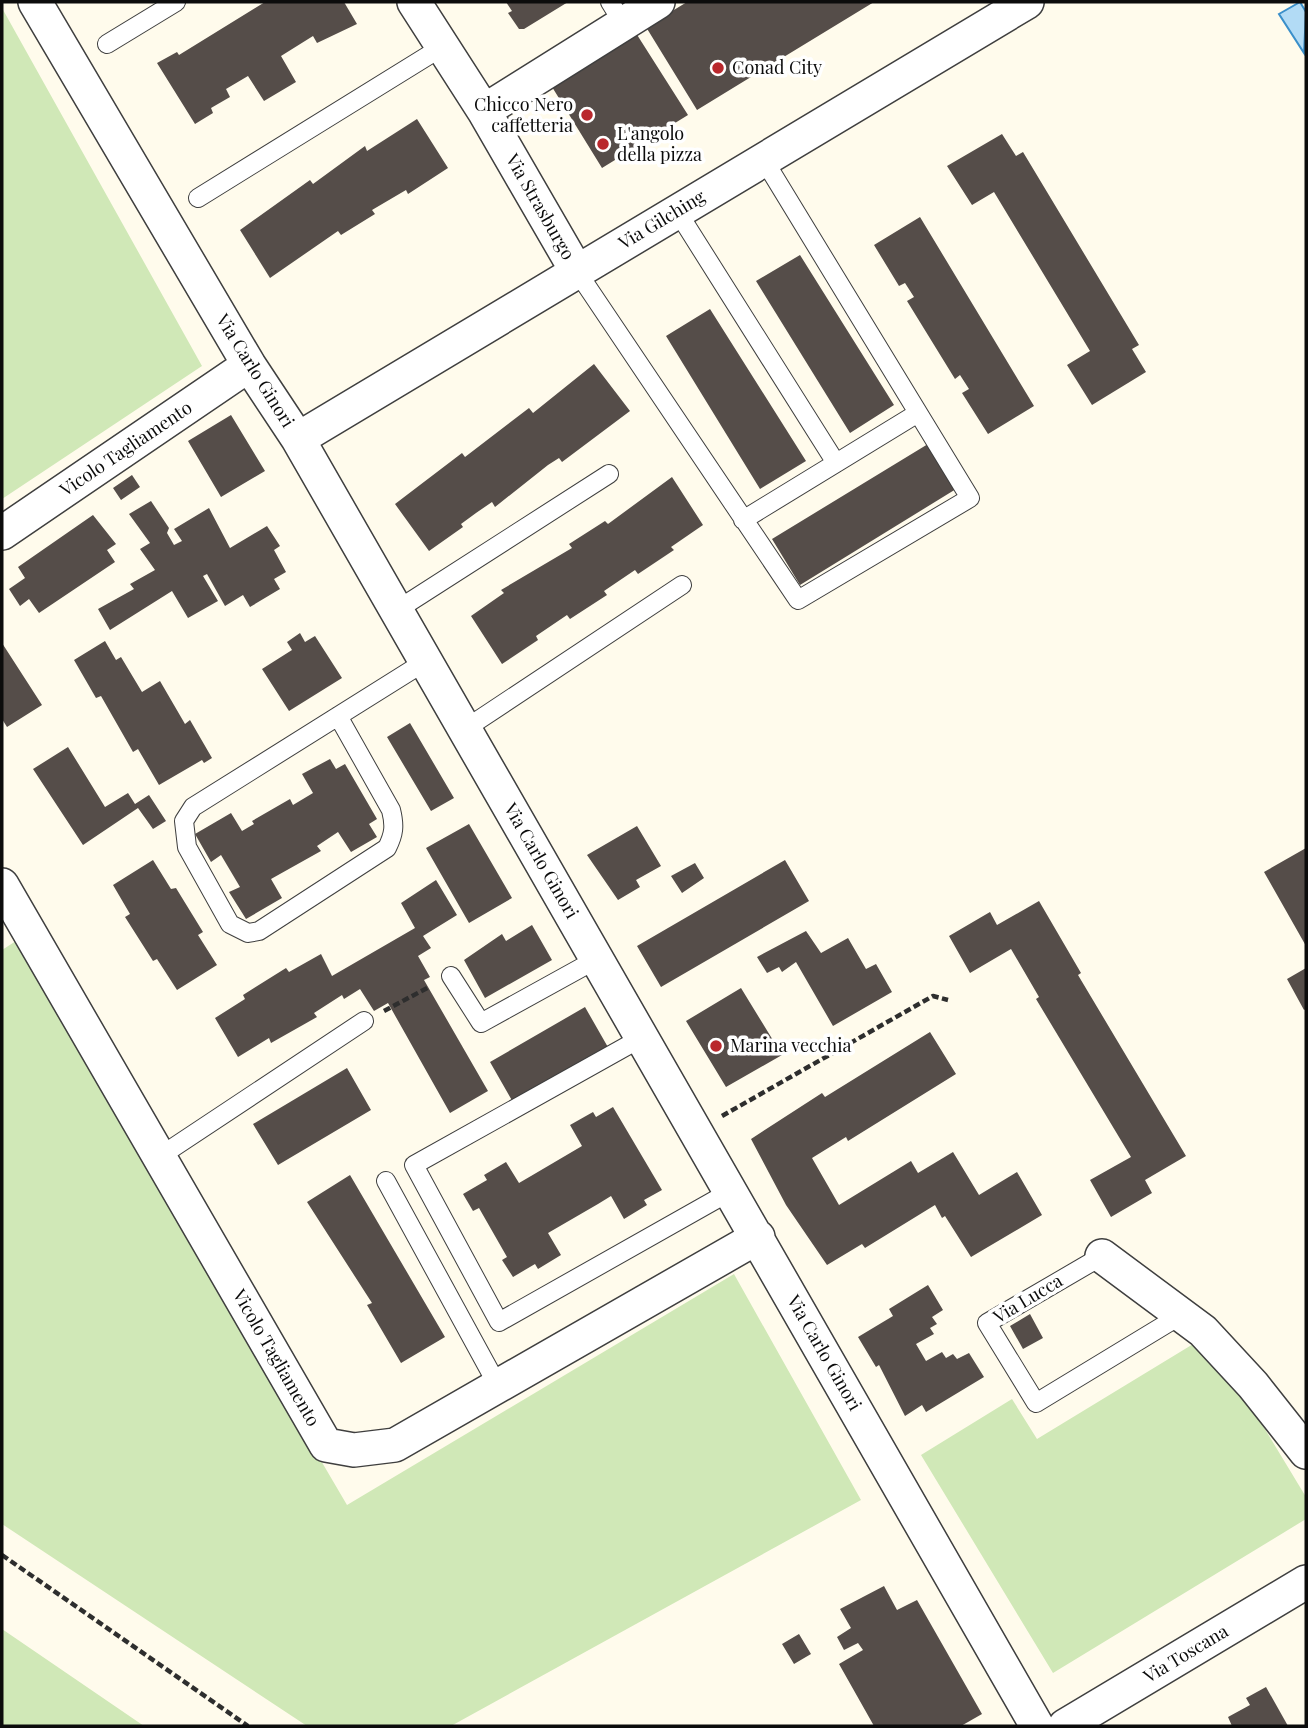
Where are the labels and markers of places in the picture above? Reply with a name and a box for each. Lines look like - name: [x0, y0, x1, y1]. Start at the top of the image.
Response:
- place label: Conad City: [732, 55, 822, 79]
- marker: Conad City: [710, 60, 726, 76]
- place label: Chicco Nero caffetteria: [474, 92, 573, 137]
- marker: Chicco Nero caffetteria: [579, 107, 595, 123]
- place label: L'angolo della pizza: [617, 121, 702, 166]
- marker: L'angolo della pizza: [595, 136, 611, 152]
- place label: Marina vecchia: [730, 1033, 851, 1057]
- marker: Marina vecchia: [708, 1038, 724, 1054]

